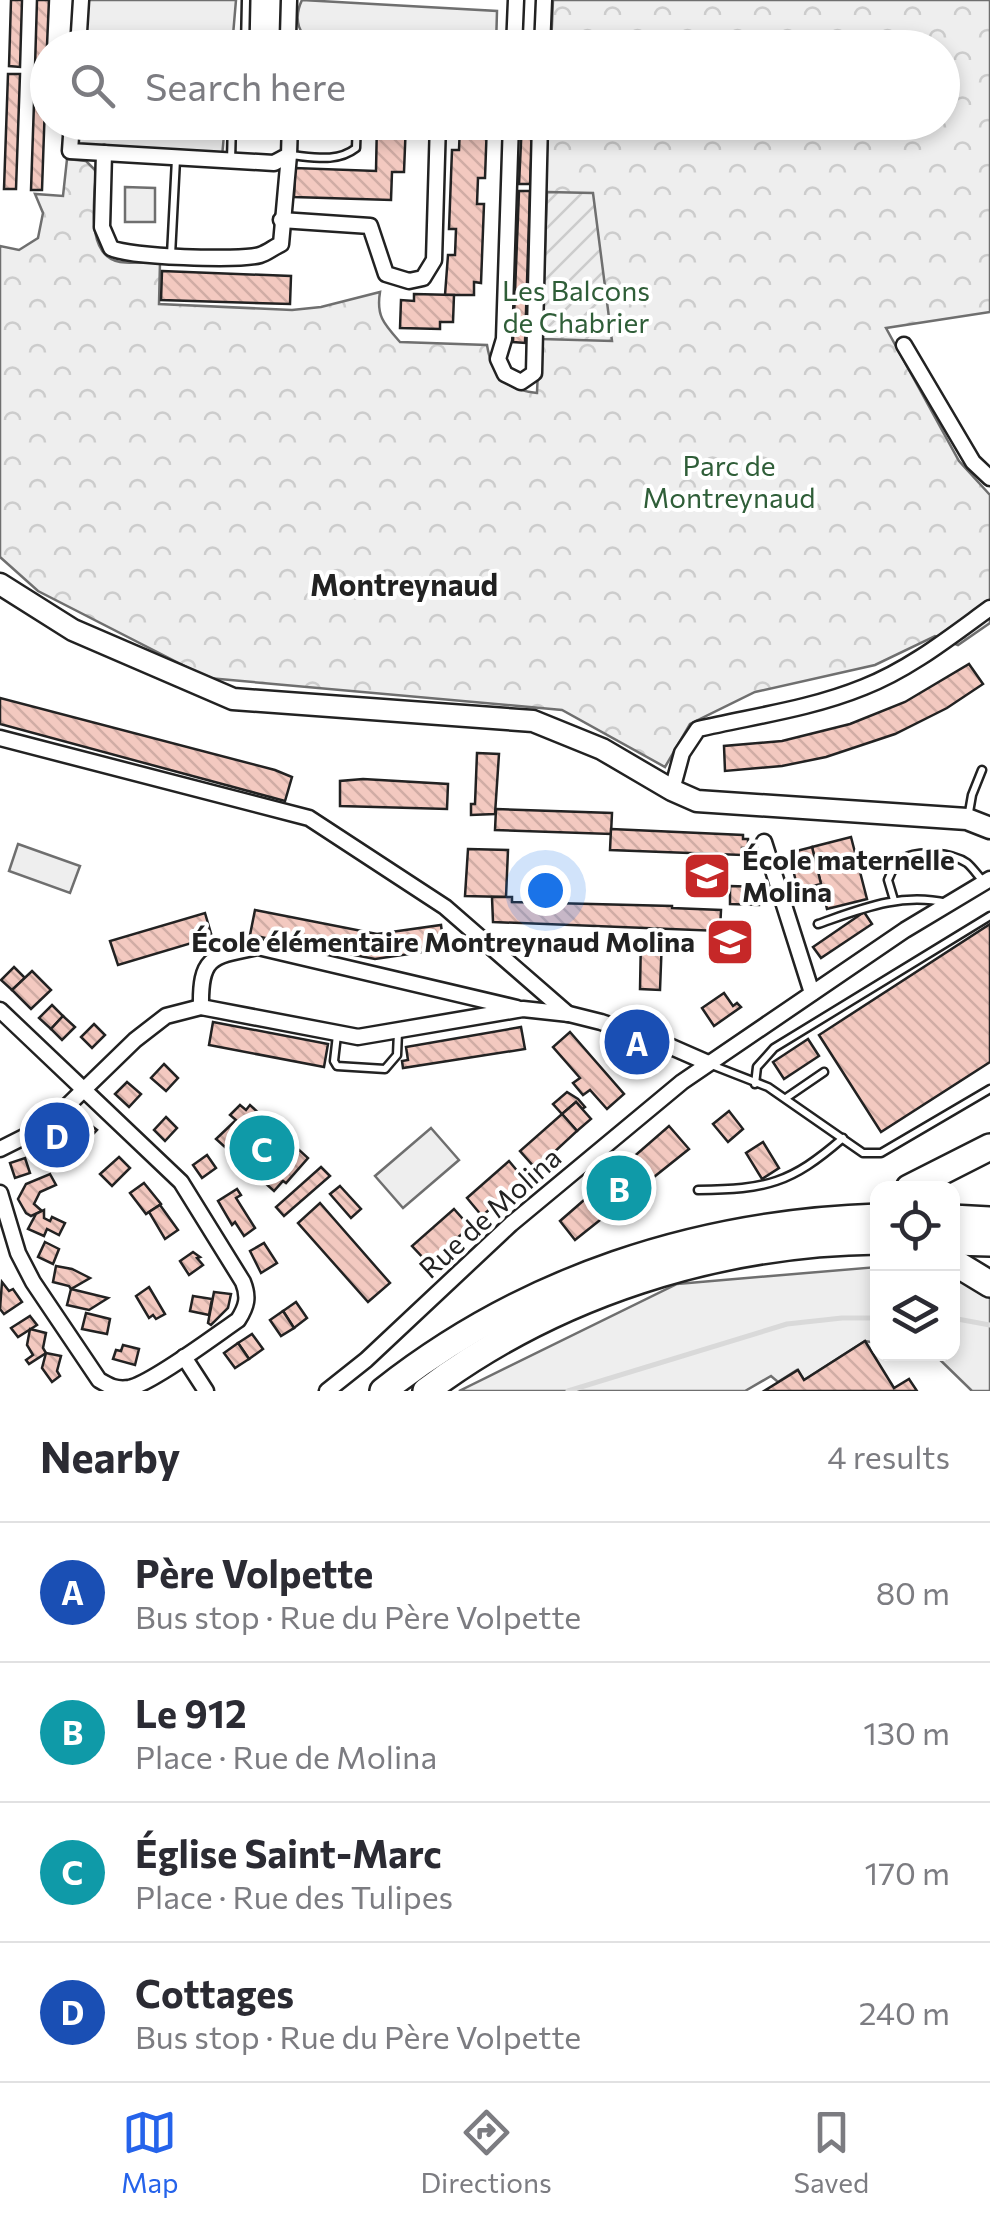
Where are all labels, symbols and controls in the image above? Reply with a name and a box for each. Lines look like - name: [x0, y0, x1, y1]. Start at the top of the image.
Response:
- search box: [30, 30, 960, 140]
- icon: search: [65, 58, 120, 113]
- text: Search here: [145, 62, 346, 109]
- park label: Les Balcons de Chabrier: [502, 273, 650, 339]
- park label: Parc de Montreynaud: [642, 448, 816, 514]
- district label: Montreynaud: [310, 565, 498, 602]
- place label: École maternelle Molina: [742, 842, 955, 908]
- school or university icon: École maternelle Molina: [681, 850, 733, 902]
- your location: [520, 865, 571, 916]
- school or university icon: École élémentaire Montreynaud Molina: [704, 916, 756, 968]
- place label: École élémentaire Montreynaud Molina: [191, 924, 695, 958]
- pin: A: [604, 1004, 670, 1080]
- pin: D: [24, 1098, 90, 1172]
- pin: C: [230, 1110, 294, 1186]
- street label: Rue de Molina: [411, 1140, 567, 1285]
- pin: B: [586, 1150, 652, 1226]
- map controls: [870, 1181, 960, 1361]
- button: locate: [870, 1181, 960, 1271]
- button: layers: [870, 1271, 960, 1361]
- text: Nearby: [40, 1430, 180, 1482]
- text: 4 results: [827, 1436, 950, 1476]
- text: Père Volpette: [135, 1549, 373, 1596]
- text: A: [61, 1572, 84, 1612]
- text: 80 m: [876, 1572, 950, 1612]
- text: Bus stop · Rue du Père Volpette: [135, 1596, 581, 1636]
- text: Le 912: [135, 1689, 247, 1736]
- text: B: [62, 1712, 83, 1752]
- text: 130 m: [863, 1712, 950, 1752]
- text: Place · Rue de Molina: [135, 1736, 437, 1776]
- text: Église Saint-Marc: [135, 1829, 442, 1876]
- text: C: [62, 1852, 83, 1892]
- text: 170 m: [865, 1852, 950, 1892]
- text: Place · Rue des Tulipes: [135, 1876, 453, 1916]
- text: Cottages: [135, 1969, 294, 2016]
- text: D: [61, 1992, 84, 2032]
- text: 240 m: [859, 1992, 950, 2032]
- text: Bus stop · Rue du Père Volpette: [135, 2016, 581, 2056]
- tab: Map: [121, 2105, 179, 2199]
- tab: Directions: [420, 2105, 552, 2199]
- tab: Saved: [794, 2105, 869, 2199]

